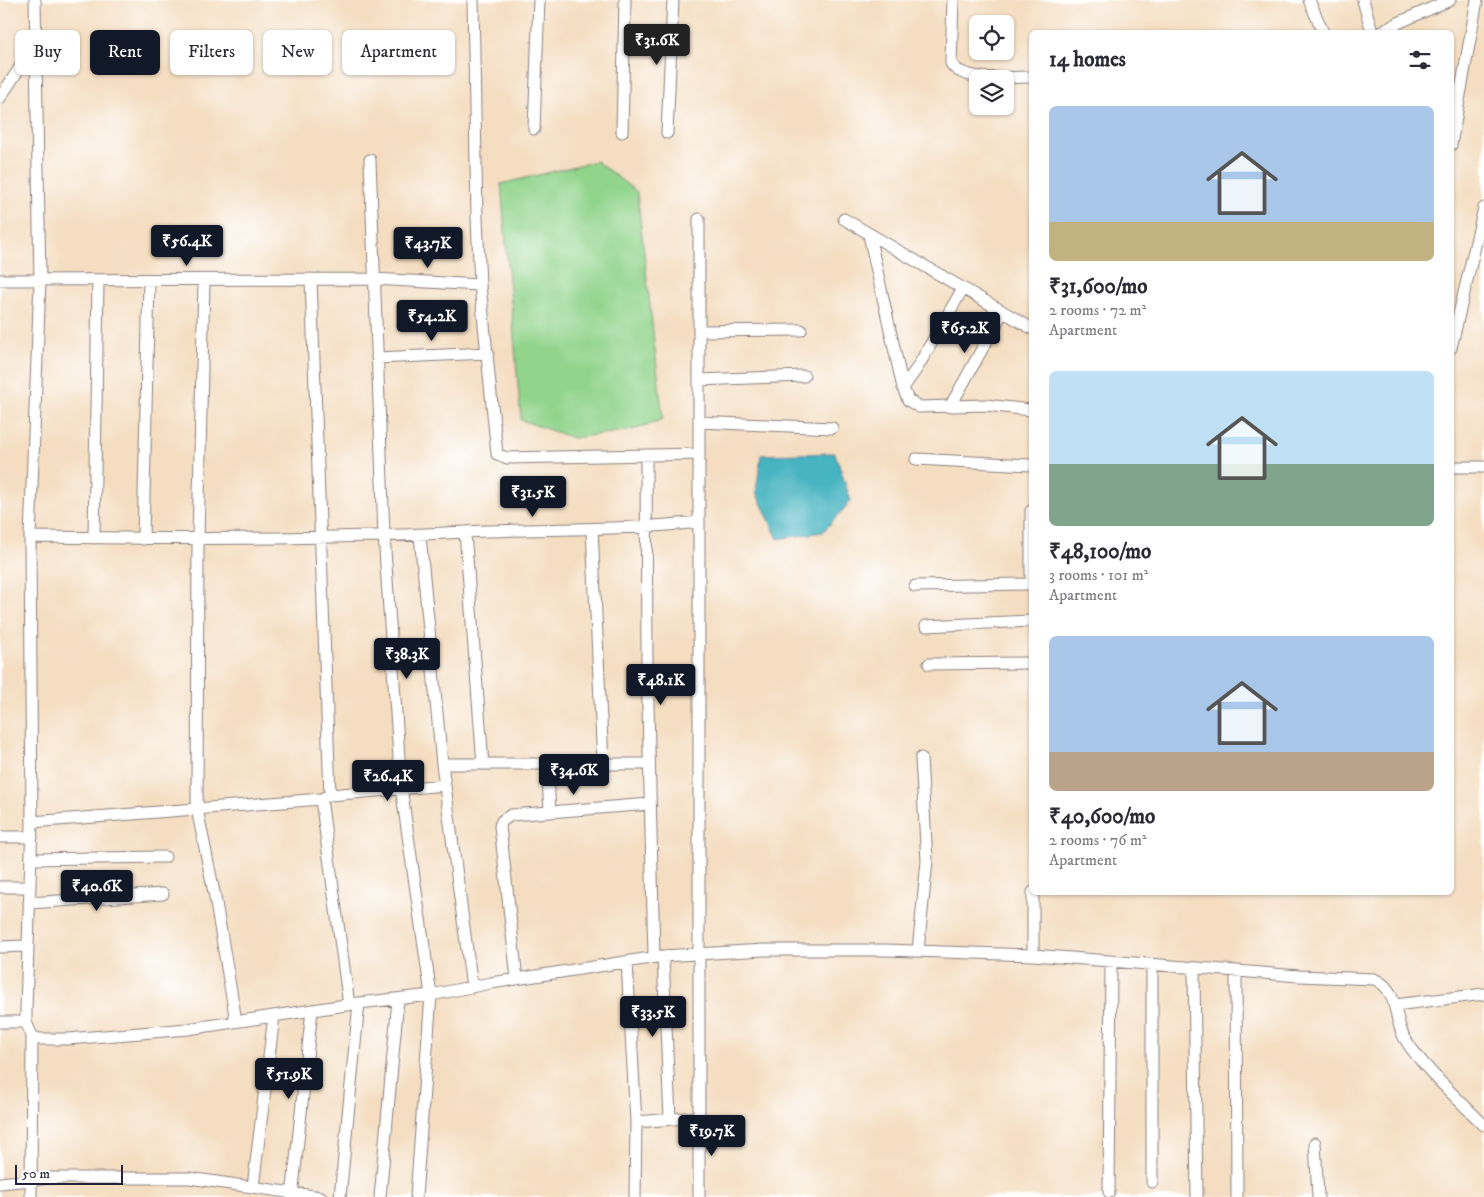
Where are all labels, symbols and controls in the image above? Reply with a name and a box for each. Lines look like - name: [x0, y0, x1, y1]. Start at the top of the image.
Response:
- map controls: [969, 15, 1014, 115]
- button: locate: [969, 15, 1014, 60]
- pin: ₹31.6K: [616, 23, 698, 66]
- chip: Buy: [15, 30, 80, 75]
- chip: Rent: [90, 30, 160, 75]
- chip: Filters: [170, 30, 253, 75]
- chip: New: [263, 30, 332, 75]
- chip: Apartment: [342, 30, 455, 75]
- text: ₹31.6K: [635, 30, 679, 50]
- icon: filters: [1406, 46, 1434, 74]
- text: 14 homes: [1049, 47, 1126, 73]
- button: layers: [969, 70, 1014, 115]
- icon: home: [1197, 138, 1287, 228]
- pin: ₹56.4K: [146, 224, 228, 267]
- pin: ₹43.7K: [387, 226, 469, 269]
- text: ₹56.4K: [162, 231, 212, 251]
- text: ₹43.7K: [405, 233, 451, 253]
- text: ₹31,600/mo: [1049, 274, 1147, 300]
- pin: ₹54.2K: [391, 300, 473, 342]
- text: 2 rooms · 72 m²: [1049, 300, 1146, 320]
- text: ₹54.2K: [408, 306, 456, 326]
- pin: ₹65.2K: [924, 312, 1006, 354]
- text: ₹65.2K: [941, 318, 989, 338]
- text: Apartment: [1049, 320, 1117, 340]
- icon: home: [1197, 403, 1287, 493]
- pin: ₹31.5K: [492, 476, 574, 518]
- text: ₹31.5K: [511, 482, 555, 502]
- text: ₹48,100/mo: [1049, 539, 1151, 565]
- text: 3 rooms · 101 m²: [1049, 565, 1148, 585]
- text: Apartment: [1049, 585, 1117, 605]
- pin: ₹38.3K: [366, 638, 448, 680]
- text: ₹38.3K: [385, 644, 429, 664]
- pin: ₹48.1K: [620, 664, 702, 706]
- icon: home: [1197, 668, 1287, 758]
- text: ₹48.1K: [637, 670, 685, 690]
- pin: ₹34.6K: [533, 754, 615, 796]
- pin: ₹26.4K: [347, 760, 429, 802]
- text: ₹34.6K: [550, 760, 598, 780]
- text: ₹26.4K: [363, 766, 413, 786]
- text: ₹40,600/mo: [1049, 804, 1155, 830]
- text: 2 rooms · 76 m²: [1049, 830, 1147, 850]
- text: Apartment: [1049, 850, 1117, 870]
- pin: ₹40.6K: [56, 870, 138, 912]
- text: ₹40.6K: [72, 876, 122, 896]
- pin: ₹33.5K: [612, 996, 694, 1038]
- text: ₹33.5K: [631, 1002, 675, 1022]
- pin: ₹51.9K: [248, 1058, 330, 1100]
- text: ₹51.9K: [266, 1064, 312, 1084]
- pin: ₹19.7K: [671, 1114, 753, 1157]
- text: ₹19.7K: [689, 1121, 735, 1141]
- scale bar: [15, 1162, 122, 1185]
- text: 50 m: [22, 1165, 50, 1183]

